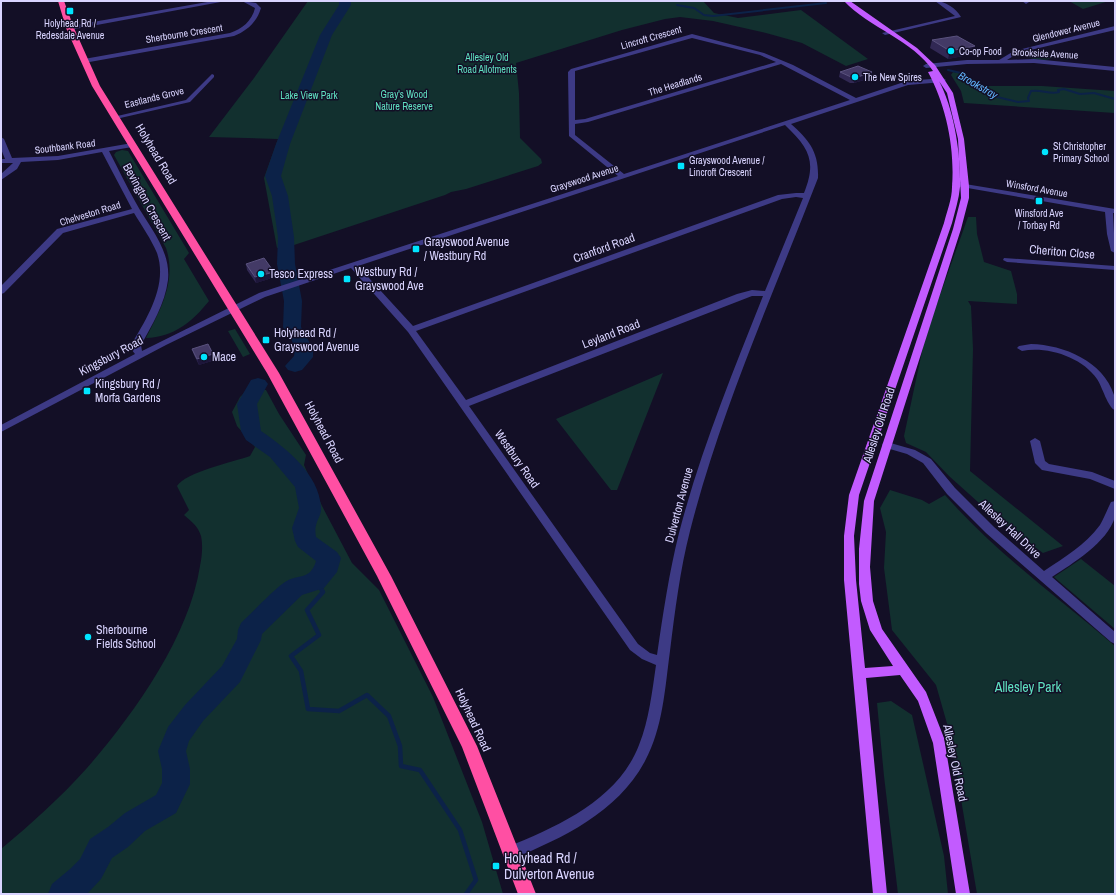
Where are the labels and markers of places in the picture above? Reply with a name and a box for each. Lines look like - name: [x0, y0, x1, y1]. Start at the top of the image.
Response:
- marker: Holyhead Rd / Redesdale Avenue: [65, 6, 75, 16]
- place label: Holyhead Rd / Redesdale Avenue: [36, 17, 105, 42]
- place label: Co-op Food: [959, 45, 1002, 58]
- marker: Co-op Food: [946, 46, 956, 56]
- place label: The New Spires: [863, 71, 922, 84]
- marker: The New Spires: [850, 72, 860, 82]
- place label: St Christopher Primary School: [1053, 140, 1109, 165]
- marker: St Christopher Primary School: [1040, 147, 1050, 157]
- place label: Grayswood Avenue / Lincroft Crescent: [689, 154, 765, 179]
- marker: Grayswood Avenue / Lincroft Crescent: [676, 161, 686, 171]
- marker: Winsford Ave / Torbay Rd: [1034, 196, 1044, 206]
- place label: Winsford Ave / Torbay Rd: [1015, 207, 1064, 232]
- place label: Grayswood Avenue / Westbury Rd: [424, 234, 509, 264]
- marker: Grayswood Avenue / Westbury Rd: [411, 244, 421, 254]
- place label: Westbury Rd / Grayswood Ave: [355, 264, 424, 294]
- place label: Tesco Express: [269, 266, 333, 282]
- marker: Tesco Express: [256, 269, 266, 279]
- marker: Westbury Rd / Grayswood Ave: [342, 274, 352, 284]
- place label: Holyhead Rd / Grayswood Avenue: [274, 325, 359, 355]
- marker: Holyhead Rd / Grayswood Avenue: [261, 335, 271, 345]
- place label: Mace: [212, 349, 236, 365]
- marker: Mace: [199, 352, 209, 362]
- place label: Kingsbury Rd / Morfa Gardens: [95, 376, 161, 406]
- marker: Kingsbury Rd / Morfa Gardens: [82, 386, 92, 396]
- place label: Sherbourne Fields School: [96, 622, 156, 652]
- marker: Sherbourne Fields School: [83, 632, 93, 642]
- place label: Holyhead Rd / Dulverton Avenue: [504, 849, 594, 883]
- marker: Holyhead Rd / Dulverton Avenue: [491, 861, 501, 871]

